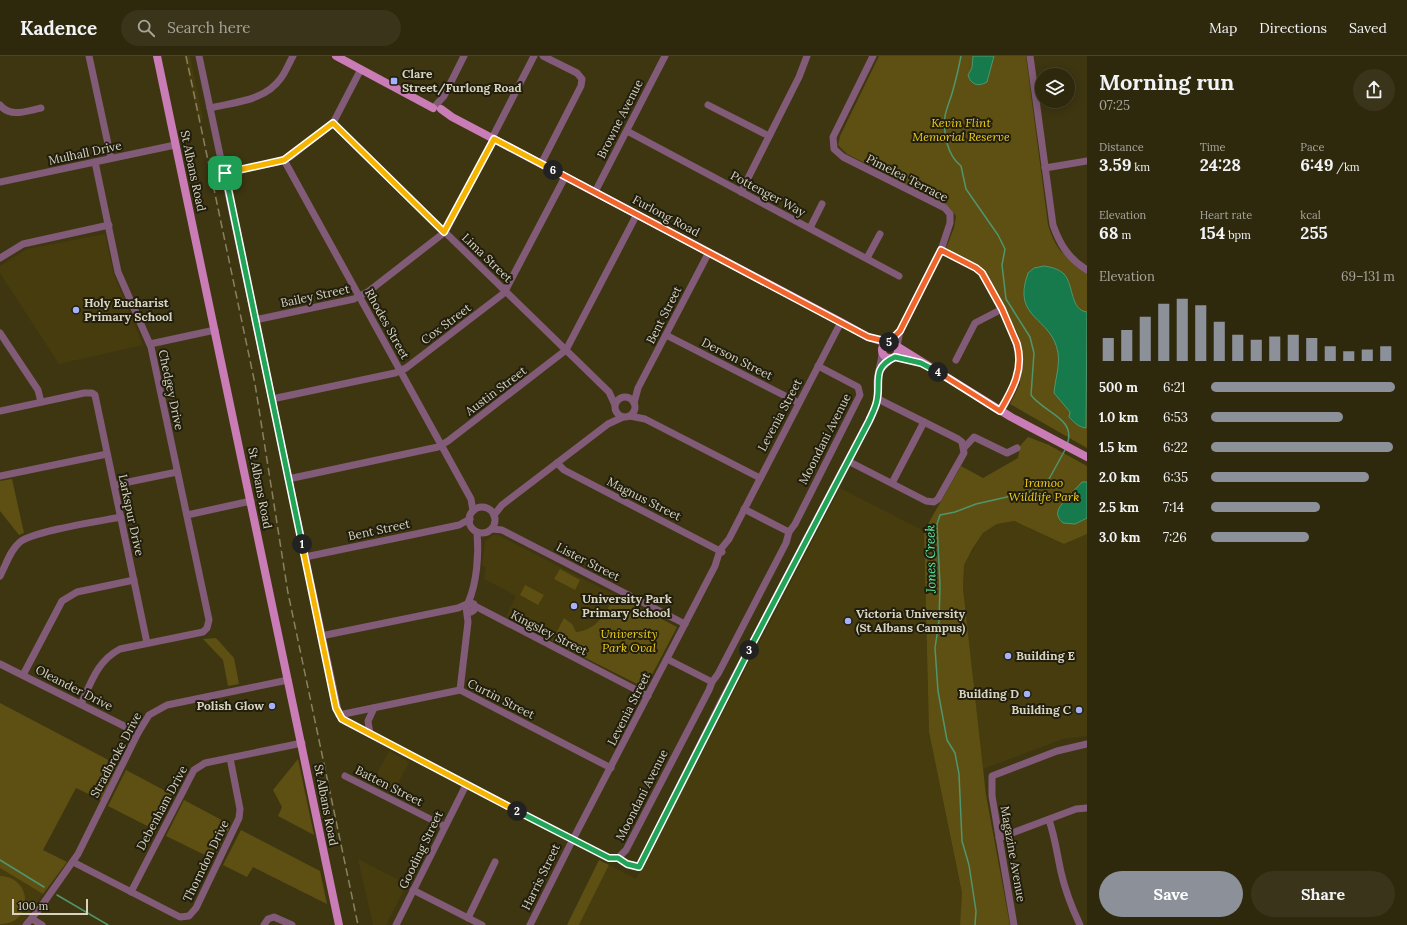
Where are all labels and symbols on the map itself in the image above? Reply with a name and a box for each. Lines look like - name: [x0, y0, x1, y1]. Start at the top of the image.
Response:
- place label: Clare Street/Furlong Road: [402, 66, 522, 96]
- marker: Clare Street/Furlong Road: [389, 76, 399, 86]
- street label: Browne Avenue: [593, 76, 646, 161]
- park label: Kevin Flint Memorial Reserve: [912, 115, 1010, 144]
- street label: St Albans Road: [178, 129, 209, 213]
- street label: Mulhall Drive: [47, 137, 123, 168]
- street label: Pimelea Terrace: [864, 150, 951, 205]
- pin: [208, 156, 242, 190]
- pin: 6: [543, 160, 563, 180]
- street label: Pottenger Way: [728, 168, 809, 220]
- street label: Furlong Road: [630, 192, 702, 240]
- street label: Lima Street: [459, 230, 516, 286]
- street label: Bailey Street: [279, 281, 351, 310]
- street label: Bent Street: [643, 283, 685, 346]
- street label: Rhodes Street: [362, 286, 413, 362]
- place label: Holy Eucharist Primary School: [84, 295, 173, 324]
- street label: Cox Street: [418, 300, 474, 347]
- marker: Holy Eucharist Primary School: [71, 305, 81, 315]
- pin: 5: [879, 332, 899, 352]
- street label: Derson Street: [699, 334, 776, 383]
- street label: Chedgey Drive: [156, 348, 187, 432]
- pin: 4: [928, 362, 948, 382]
- street label: Austin Street: [461, 363, 530, 419]
- street label: Levenia Street: [754, 376, 805, 454]
- street label: Moondani Avenue: [795, 390, 854, 487]
- street label: St Albans Road: [245, 446, 276, 530]
- street label: Larkspur Drive: [116, 473, 148, 558]
- street label: Magnus Street: [605, 473, 684, 524]
- park label: Iramoo Wildlife Park: [1009, 475, 1079, 504]
- street label: Bent Street: [347, 516, 412, 543]
- water label: Jones Creek: [921, 524, 940, 594]
- pin: 1: [292, 534, 312, 554]
- street label: Lister Street: [554, 539, 623, 584]
- place label: University Park Primary School: [582, 591, 672, 620]
- marker: University Park Primary School: [569, 601, 579, 611]
- place label: Victoria University (St Albans Campus): [856, 606, 966, 636]
- street label: Kingsley Street: [508, 607, 590, 659]
- marker: Victoria University (St Albans Campus): [843, 616, 853, 626]
- park label: University Park Oval: [600, 626, 658, 655]
- pin: 3: [739, 640, 759, 660]
- place label: Building E: [1016, 648, 1075, 663]
- marker: Building E: [1003, 651, 1013, 661]
- street label: Oleander Drive: [33, 662, 116, 714]
- street label: Levenia Street: [604, 669, 654, 748]
- street label: Curtin Street: [465, 675, 538, 722]
- place label: Building D: [958, 686, 1019, 701]
- marker: Building D: [1022, 689, 1032, 699]
- place label: Polish Glow: [197, 698, 264, 713]
- marker: Polish Glow: [267, 701, 277, 711]
- place label: Building C: [1011, 702, 1072, 717]
- marker: Building C: [1074, 705, 1084, 715]
- street label: Stradbroke Drive: [87, 709, 145, 800]
- street label: Moondani Avenue: [612, 746, 671, 843]
- street label: Batten Street: [353, 762, 426, 809]
- street label: Debenham Drive: [133, 763, 190, 853]
- street label: St Albans Road: [311, 763, 342, 847]
- pin: 2: [507, 801, 527, 821]
- street label: Magazine Avenue: [998, 805, 1029, 904]
- street label: Gooding Street: [395, 808, 446, 891]
- street label: Thorndon Drive: [179, 817, 232, 904]
- street label: Harris Street: [518, 841, 563, 912]
- scale bar: [12, 897, 88, 916]

